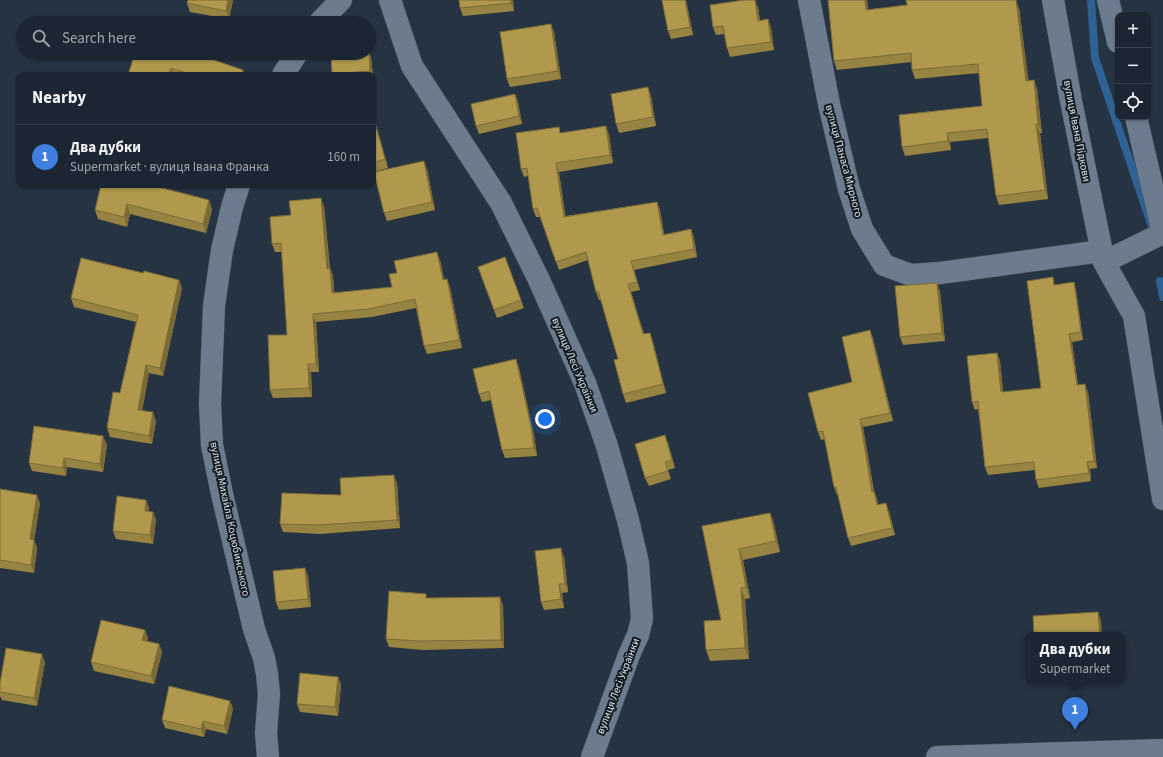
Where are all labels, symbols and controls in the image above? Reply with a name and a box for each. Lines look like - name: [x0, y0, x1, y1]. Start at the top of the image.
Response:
- map controls: [1115, 12, 1151, 120]
- button: +: [1115, 12, 1151, 48]
- search box: [16, 16, 376, 60]
- icon: search: [30, 27, 52, 49]
- text: Search here: [62, 28, 136, 49]
- button: −: [1115, 48, 1151, 84]
- street label: вулиця Івана Підкови: [1060, 79, 1094, 183]
- button: locate: [1115, 84, 1151, 120]
- text: Nearby: [32, 86, 86, 110]
- street label: вулиця Панаса Мирного: [822, 103, 866, 219]
- text: Два дубки: [70, 137, 141, 158]
- text: 1: [42, 148, 48, 166]
- text: 160 m: [327, 148, 360, 166]
- text: Supermarket · вулиця Івана Франка: [70, 158, 269, 176]
- street label: вулиця Лесі Українки: [548, 315, 602, 415]
- your location: [535, 409, 555, 429]
- street label: вулиця Михайла Коцюбинського: [206, 440, 254, 598]
- popup: [1025, 632, 1125, 684]
- street label: вулиця Лесі Українки: [593, 636, 643, 736]
- text: Два дубки: [1040, 639, 1110, 660]
- text: Supermarket: [1040, 660, 1110, 678]
- pin: 1: [1062, 697, 1088, 730]

